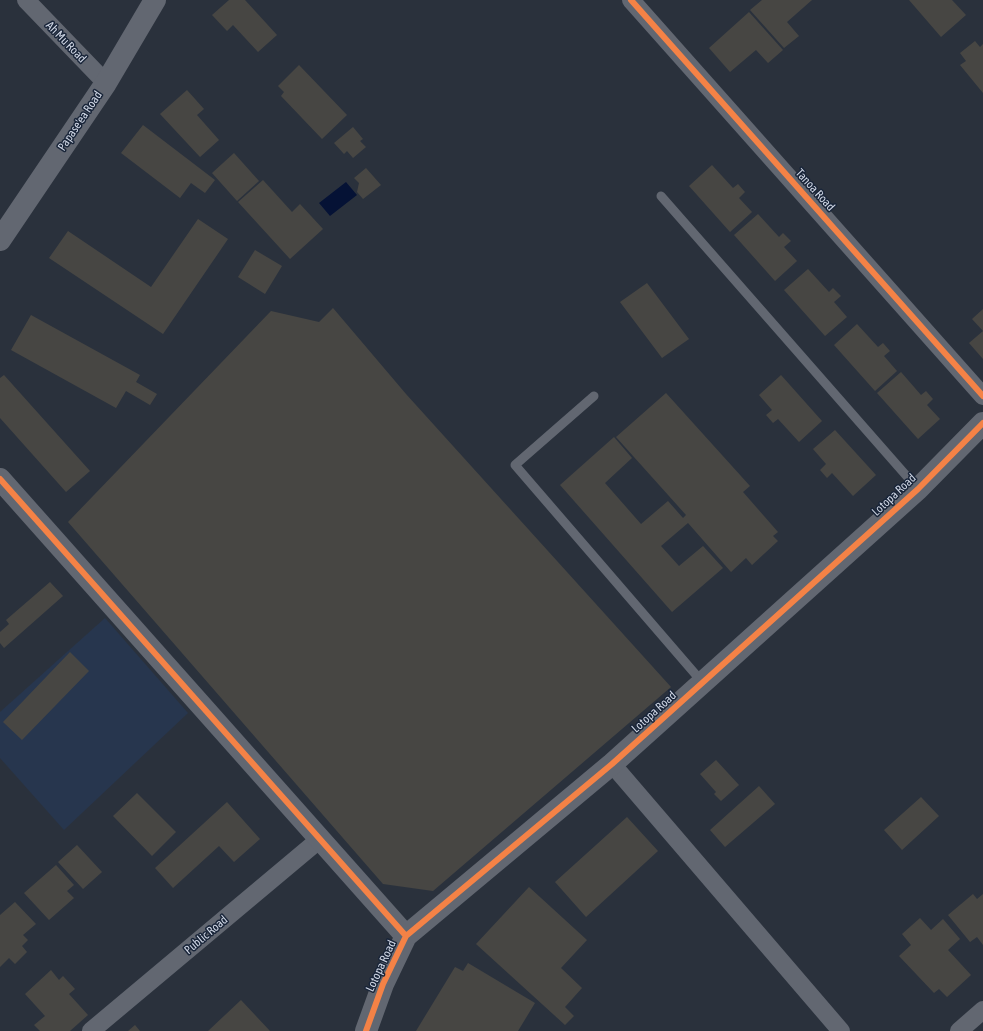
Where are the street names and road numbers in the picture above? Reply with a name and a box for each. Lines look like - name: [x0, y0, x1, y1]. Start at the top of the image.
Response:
- street label: Ah Mu Road: [43, 18, 89, 66]
- street label: Papase'ea Road: [55, 88, 105, 154]
- street label: Tanoa Road: [792, 166, 838, 214]
- street label: Lotopa Road: [869, 471, 919, 519]
- street label: Lotopa Road: [629, 688, 679, 736]
- street label: Public Road: [181, 913, 231, 957]
- street label: Lotopa Road: [363, 938, 399, 994]

